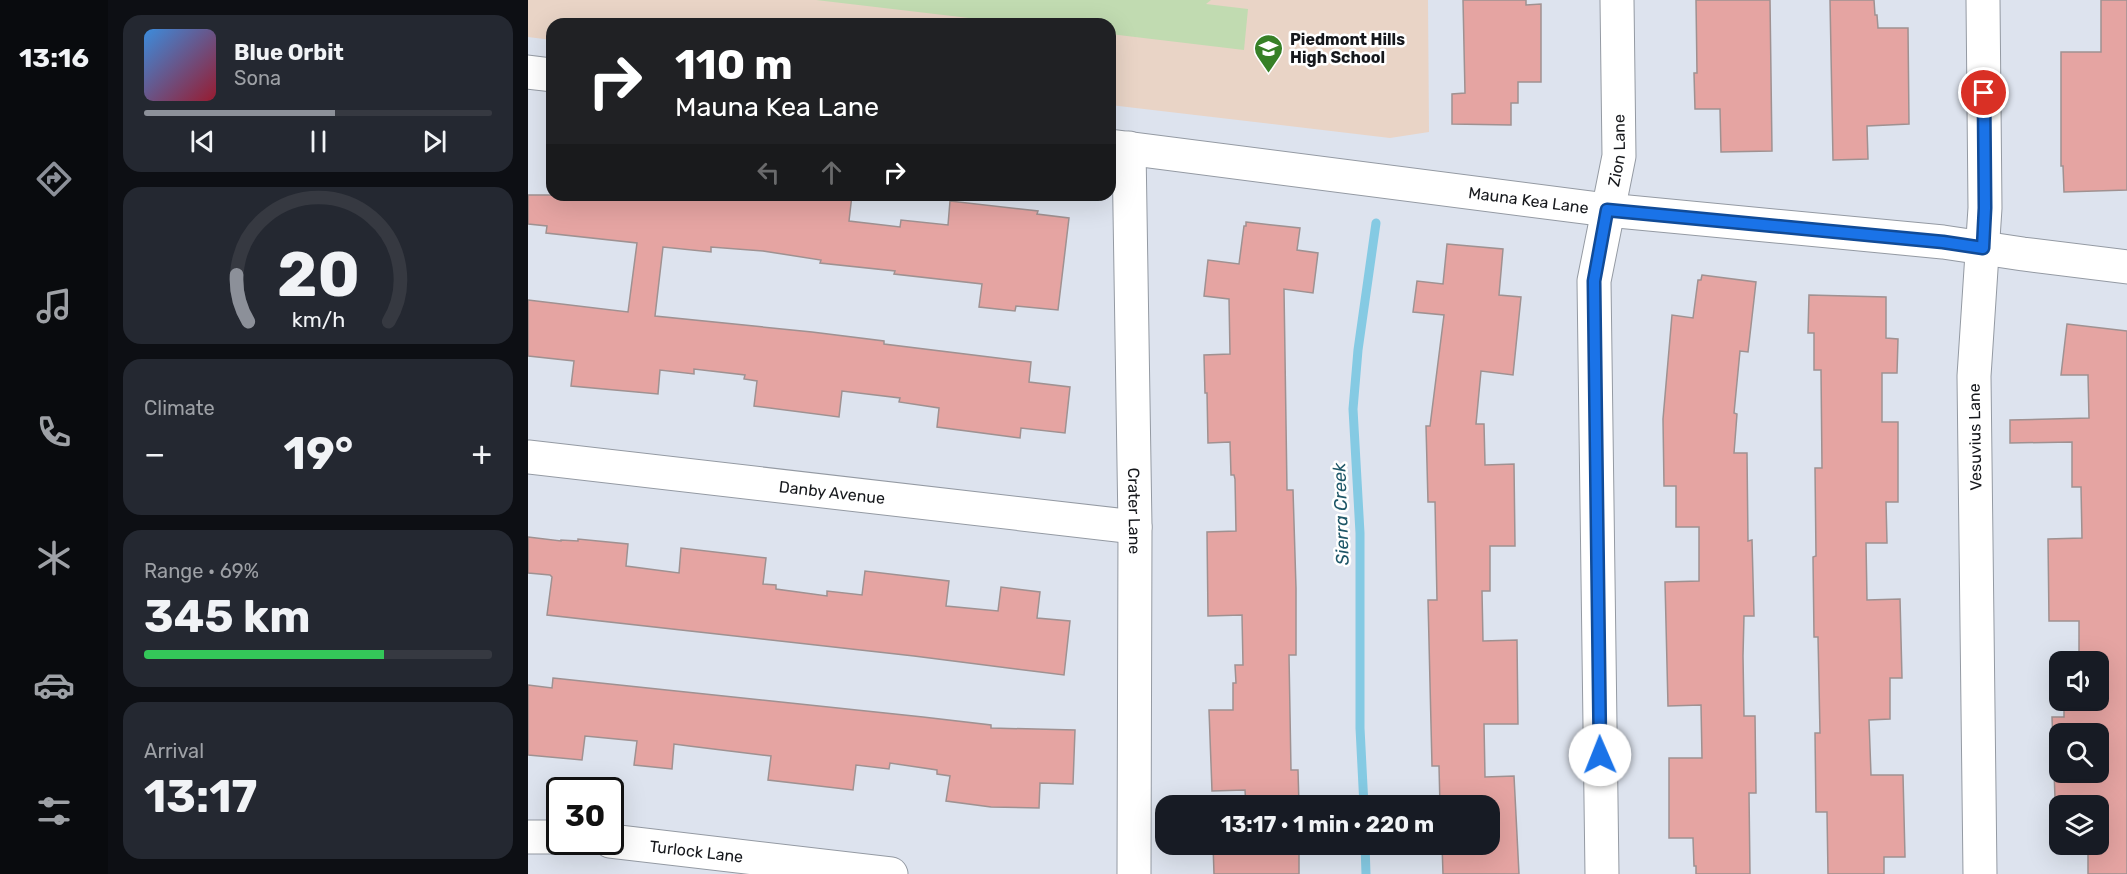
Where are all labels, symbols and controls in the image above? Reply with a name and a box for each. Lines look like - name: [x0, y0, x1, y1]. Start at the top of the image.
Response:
- place label: Piedmont Hills High School: [1290, 30, 1405, 67]
- school or university icon: Piedmont Hills High School: [1253, 32, 1285, 74]
- text: Blue Orbit: [234, 39, 344, 66]
- text: 110 m: [675, 40, 793, 90]
- text: 13:16: [19, 42, 89, 74]
- icon: right: [576, 42, 654, 120]
- text: Sona: [234, 66, 281, 90]
- pin: [1958, 67, 2009, 118]
- icon: arrive: [1967, 76, 2000, 109]
- text: Mauna Kea Lane: [675, 91, 879, 123]
- street label: Zion Lane: [1604, 114, 1629, 188]
- icon: previous: [186, 125, 219, 158]
- icon: pause: [302, 125, 335, 158]
- icon: next: [418, 125, 451, 158]
- icon: left: [752, 156, 785, 189]
- icon: ahead: [815, 156, 848, 189]
- icon: right: [878, 156, 911, 189]
- icon: directions: [33, 158, 75, 200]
- street label: Mauna Kea Lane: [1467, 183, 1590, 217]
- text: 20: [277, 238, 359, 312]
- icon: music: [33, 285, 75, 327]
- text: km/h: [291, 308, 345, 333]
- street label: Vesuvius Lane: [1965, 383, 1985, 491]
- text: Climate: [144, 396, 215, 420]
- icon: phone: [33, 411, 75, 453]
- text: 19°: [284, 427, 353, 480]
- text: −: [144, 434, 165, 473]
- text: +: [471, 434, 492, 473]
- water label: Sierra Creek: [1328, 462, 1354, 566]
- street label: Crater Lane: [1125, 467, 1145, 554]
- street label: Danby Avenue: [778, 477, 886, 508]
- icon: climate: [33, 537, 75, 579]
- text: Range · 69%: [144, 559, 259, 583]
- text: 345 km: [144, 590, 311, 643]
- map controls: [2049, 651, 2109, 855]
- button: sound: [2049, 651, 2109, 711]
- icon: car: [33, 664, 75, 706]
- position arrow: [1568, 723, 1632, 787]
- button: search: [2049, 723, 2109, 783]
- text: Arrival: [144, 739, 204, 763]
- text: 13:17: [144, 770, 257, 823]
- speed limit sign: 30: [546, 777, 624, 855]
- icon: filters: [33, 790, 75, 832]
- button: layers: [2049, 795, 2109, 855]
- text: 13:17 · 1 min · 220 m: [1221, 811, 1434, 838]
- street label: Turlock Lane: [649, 836, 744, 866]

